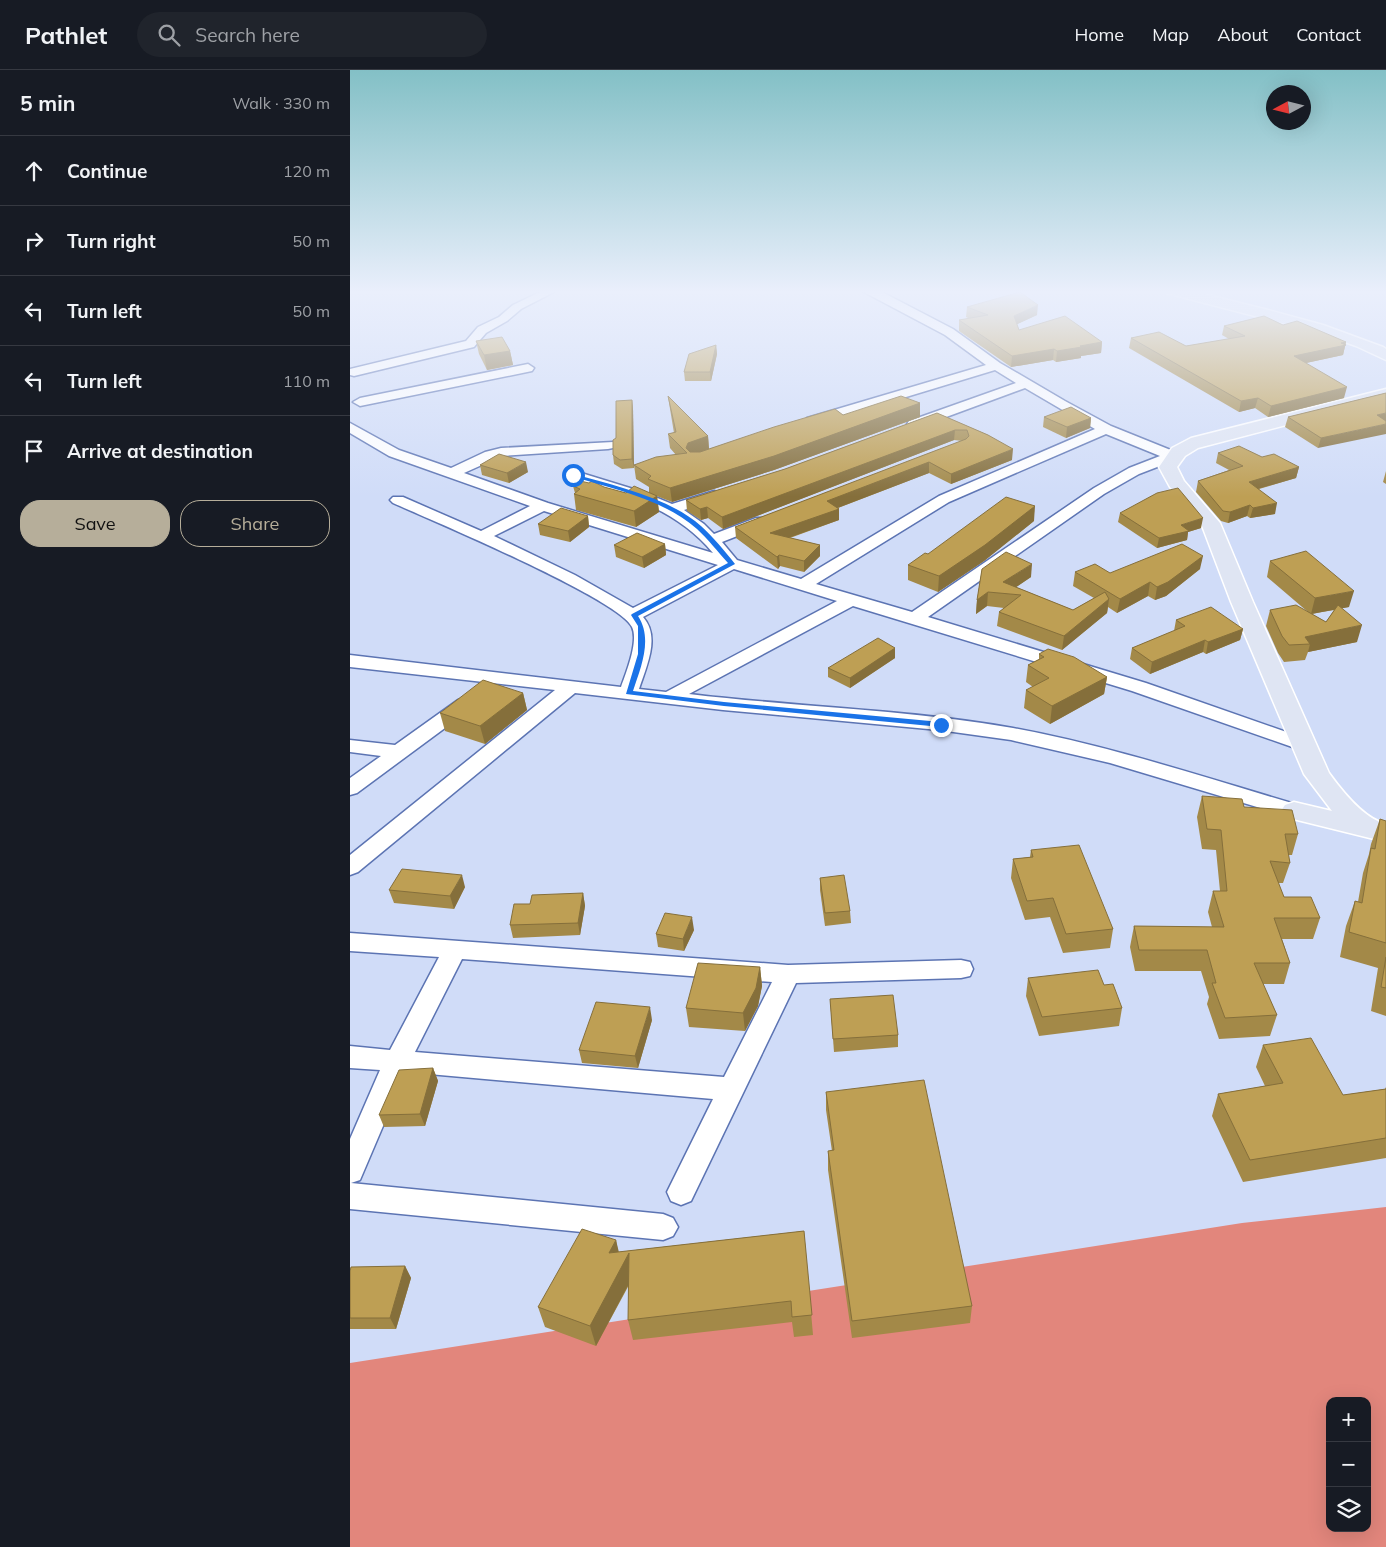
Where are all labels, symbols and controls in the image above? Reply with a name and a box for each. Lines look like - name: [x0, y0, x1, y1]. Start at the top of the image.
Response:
- search box: [137, 12, 487, 57]
- text: Pathlet: [25, 20, 107, 50]
- icon: search: [155, 21, 183, 49]
- text: Search here: [195, 23, 300, 47]
- text: Home: [1074, 23, 1124, 46]
- text: Map: [1152, 23, 1189, 46]
- text: About: [1217, 23, 1268, 46]
- text: Contact: [1296, 23, 1361, 46]
- north arrow: [1266, 85, 1311, 130]
- text: 5 min: [20, 90, 75, 116]
- text: Walk · 330 m: [232, 93, 330, 113]
- icon: ahead: [20, 157, 48, 185]
- text: Continue: [67, 159, 147, 183]
- text: 120 m: [283, 161, 330, 181]
- icon: right: [20, 227, 48, 255]
- text: Turn right: [67, 229, 156, 253]
- text: 50 m: [293, 231, 330, 251]
- icon: left: [20, 297, 48, 325]
- text: Turn left: [67, 299, 142, 323]
- text: 50 m: [293, 301, 330, 321]
- icon: left: [20, 367, 48, 395]
- text: Turn left: [67, 369, 142, 393]
- text: 110 m: [283, 371, 330, 391]
- icon: arrive: [20, 437, 48, 465]
- text: Arrive at destination: [67, 439, 253, 463]
- route start: [562, 464, 585, 487]
- button: Save: [20, 500, 170, 547]
- button: Share: [180, 500, 330, 547]
- route end: [930, 714, 953, 737]
- map controls: [1326, 1397, 1371, 1532]
- button: +: [1326, 1397, 1371, 1442]
- button: −: [1326, 1442, 1371, 1487]
- button: layers: [1326, 1487, 1371, 1532]

